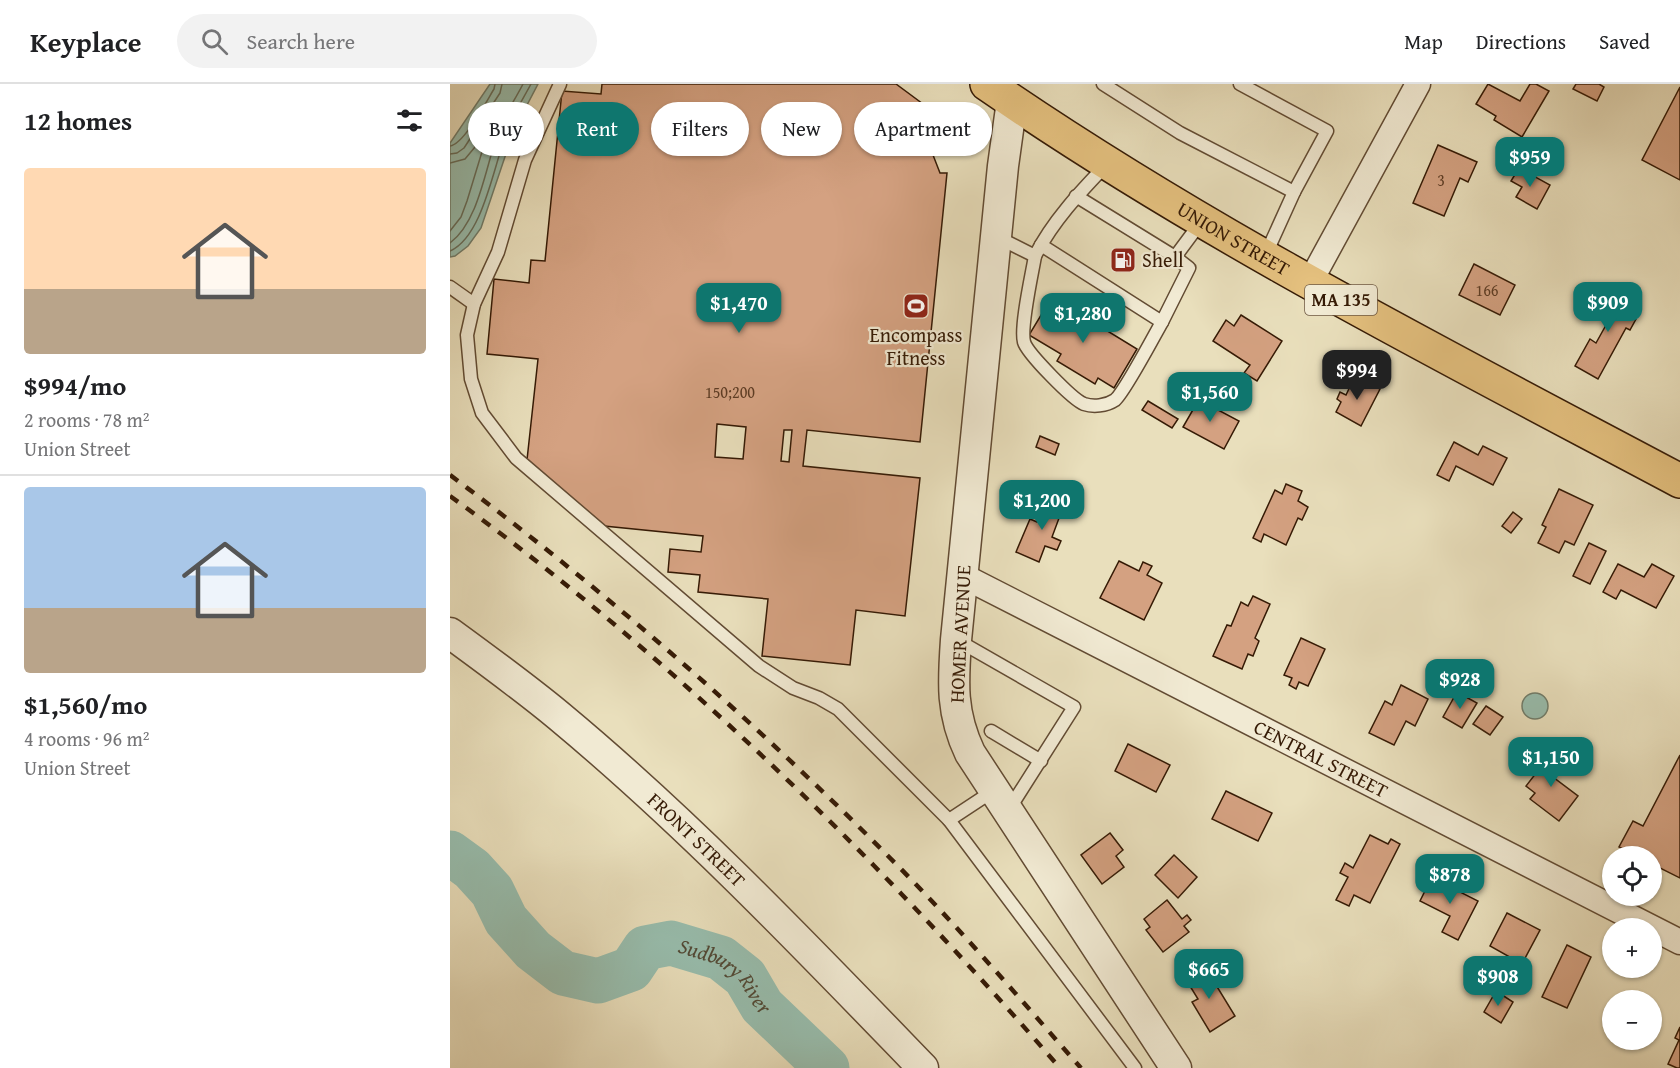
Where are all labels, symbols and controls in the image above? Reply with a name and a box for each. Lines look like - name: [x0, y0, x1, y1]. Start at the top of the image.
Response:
- search box: [177, 14, 597, 68]
- text: Keyplace: [30, 21, 141, 62]
- icon: search: [198, 25, 231, 58]
- text: Search here: [246, 25, 355, 57]
- text: Map: [1404, 26, 1443, 57]
- text: Directions: [1476, 26, 1566, 57]
- text: Saved: [1599, 26, 1650, 57]
- text: 12 homes: [24, 101, 132, 140]
- chip: Buy: [468, 102, 544, 156]
- chip: Rent: [556, 102, 639, 156]
- chip: Filters: [651, 102, 749, 156]
- chip: New: [761, 102, 842, 156]
- chip: Apartment: [854, 102, 992, 156]
- icon: filters: [393, 104, 426, 137]
- pin: $959: [1494, 137, 1566, 188]
- text: $959: [1509, 142, 1551, 171]
- house number: 3: [1437, 168, 1445, 192]
- street label: UNION STREET: [1172, 194, 1295, 282]
- icon: home: [171, 207, 279, 315]
- fuel station icon: Shell: [1108, 245, 1138, 275]
- place label: Shell: [1142, 245, 1184, 274]
- house number: 166: [1475, 278, 1499, 302]
- pin: $909: [1572, 282, 1644, 333]
- pin: $1,470: [690, 283, 788, 334]
- road number: MA 135: [1305, 285, 1377, 315]
- text: $909: [1587, 287, 1629, 316]
- text: $1,470: [710, 288, 768, 317]
- sports icon: Encompass Fitness: [901, 291, 931, 321]
- pin: $1,280: [1034, 293, 1132, 344]
- text: $1,280: [1054, 298, 1112, 327]
- place label: Encompass Fitness: [870, 320, 962, 372]
- pin: $994: [1321, 350, 1393, 401]
- text: $994: [1336, 355, 1378, 384]
- text: $994/mo: [24, 366, 126, 405]
- pin: $1,560: [1161, 372, 1259, 423]
- text: $1,560: [1181, 377, 1239, 406]
- house number: 150;200: [705, 380, 755, 404]
- text: 2 rooms · 78 m²: [24, 405, 150, 434]
- text: Union Street: [24, 434, 130, 463]
- pin: $1,200: [993, 480, 1091, 531]
- text: $1,200: [1013, 485, 1071, 514]
- icon: home: [171, 526, 279, 634]
- street label: HOMER AVENUE: [941, 564, 978, 704]
- pin: $928: [1424, 659, 1496, 710]
- text: $928: [1439, 664, 1481, 693]
- text: $1,560/mo: [24, 685, 147, 724]
- street label: CENTRAL STREET: [1249, 712, 1393, 805]
- text: 4 rooms · 96 m²: [24, 724, 150, 753]
- pin: $1,150: [1502, 737, 1600, 788]
- text: $1,150: [1522, 742, 1580, 771]
- text: Union Street: [24, 753, 130, 782]
- street label: FRONT STREET: [641, 785, 753, 893]
- map controls: [1602, 846, 1662, 1050]
- button: locate: [1602, 846, 1662, 906]
- pin: $878: [1414, 854, 1486, 905]
- text: $878: [1429, 859, 1471, 888]
- button: +: [1602, 918, 1662, 978]
- water label: Sudbury River: [675, 930, 779, 1023]
- pin: $665: [1173, 949, 1245, 1000]
- text: $665: [1188, 954, 1230, 983]
- pin: $908: [1462, 956, 1534, 1007]
- text: $908: [1477, 961, 1519, 990]
- button: −: [1602, 990, 1662, 1050]

